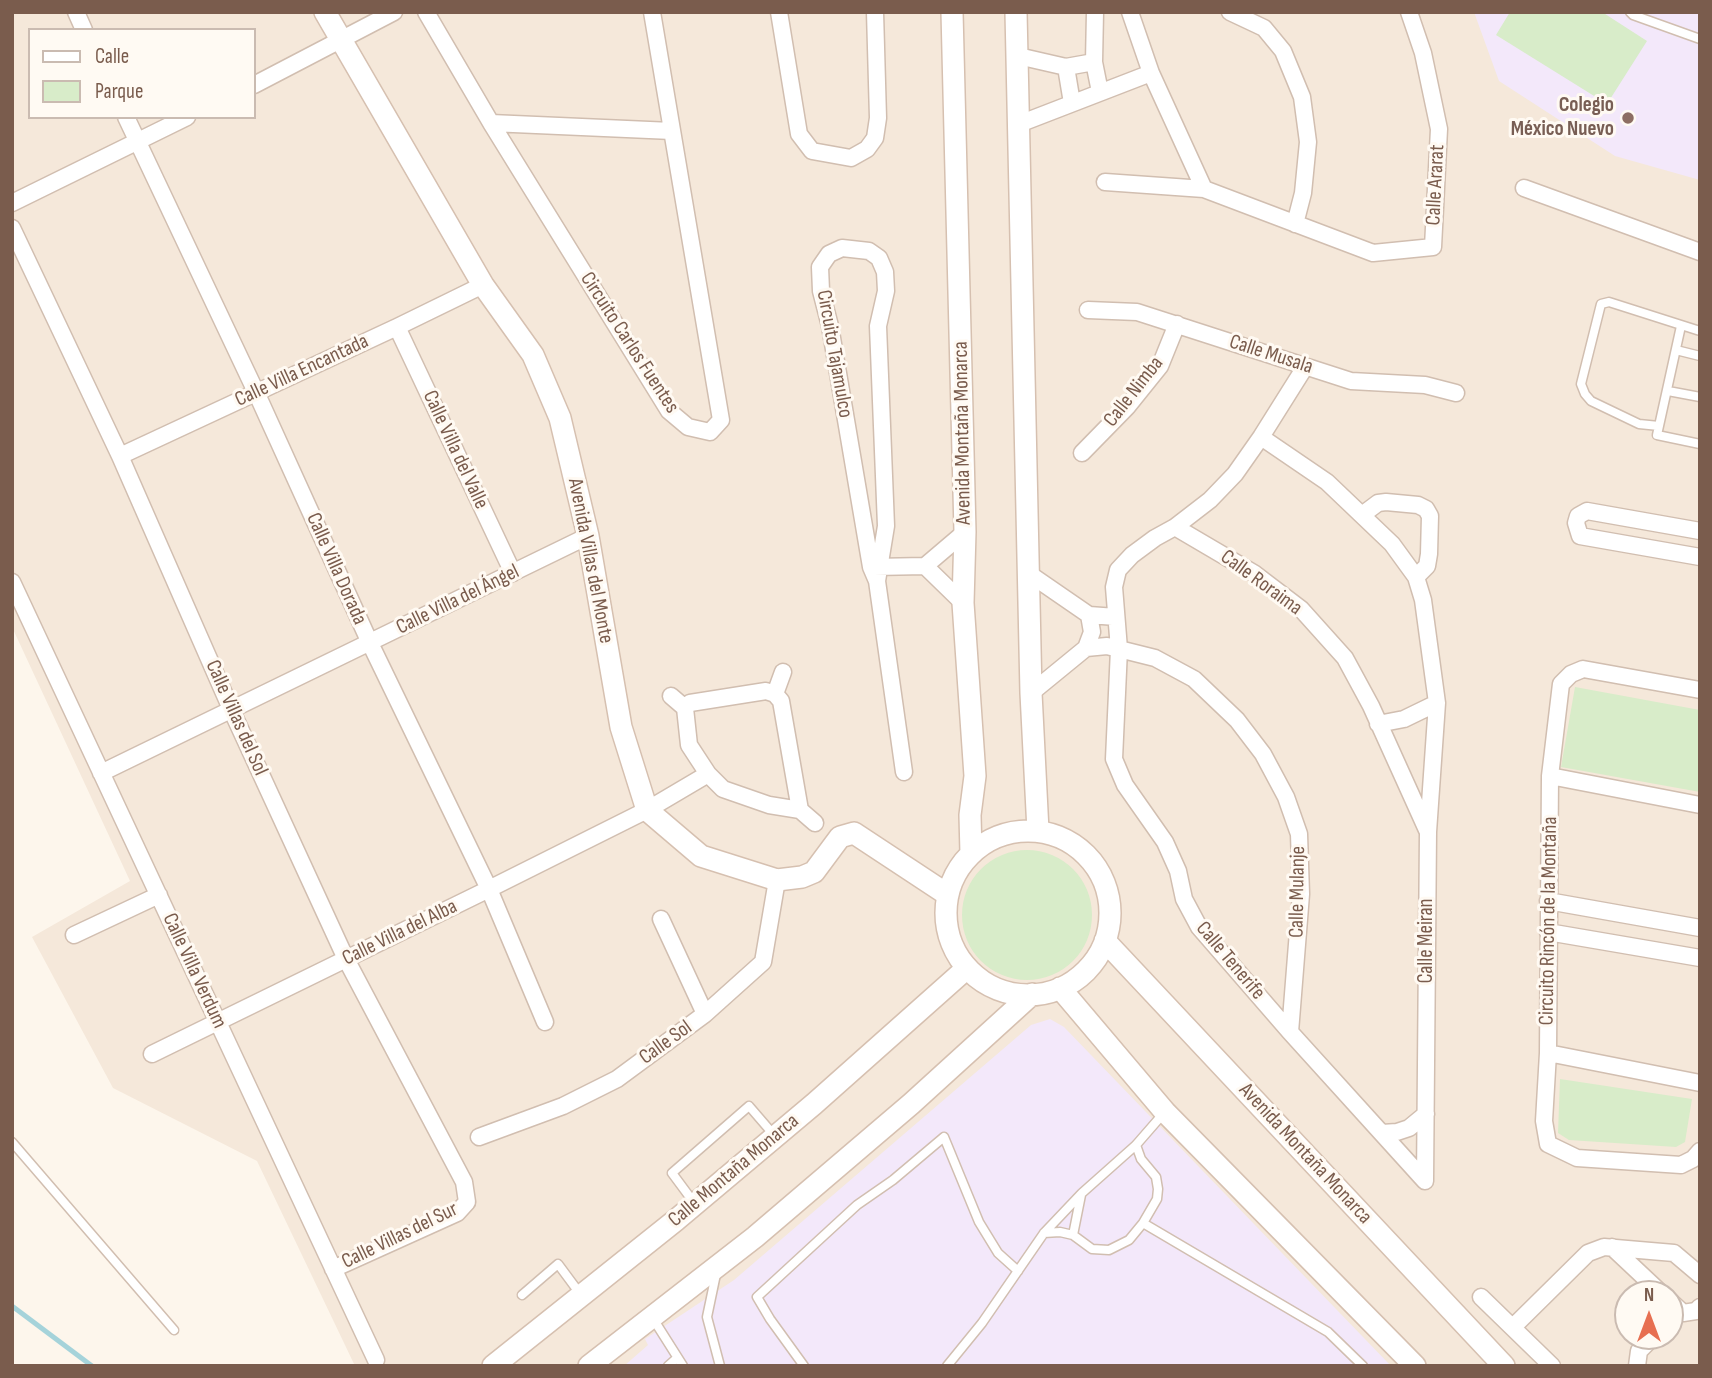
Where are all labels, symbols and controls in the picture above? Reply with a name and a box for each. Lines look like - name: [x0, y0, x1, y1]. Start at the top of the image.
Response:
- legend: [28, 28, 256, 119]
- text: Calle: [95, 44, 129, 69]
- text: Parque: [95, 79, 143, 104]
- place label: Colegio México Nuevo: [1511, 93, 1614, 143]
- marker: Colegio México Nuevo: [1620, 110, 1636, 126]
- street label: Calle Ararat: [1421, 144, 1451, 226]
- street label: Circuito Carlos Fuentes: [574, 268, 684, 418]
- street label: Circuito Tajamulco: [810, 288, 858, 420]
- street label: Calle Villa Encantada: [231, 329, 373, 413]
- street label: Calle Musala: [1226, 330, 1316, 380]
- street label: Avenida Montaña Monarca: [949, 341, 977, 525]
- street label: Calle Nimba: [1099, 352, 1169, 432]
- street label: Calle Villa del Valle: [417, 387, 493, 513]
- street label: Avenida Villas del Monte: [562, 476, 618, 646]
- street label: Calle Villa Dorada: [300, 509, 372, 629]
- street label: Calle Roraima: [1215, 545, 1307, 621]
- street label: Calle Villa del Ángel: [392, 559, 524, 641]
- street label: Calle Villas del Sol: [199, 656, 273, 780]
- street label: Circuito Rincón de la Montaña: [1535, 816, 1563, 1026]
- street label: Calle Mulanje: [1285, 846, 1311, 938]
- street label: Calle Villa del Alba: [339, 894, 461, 972]
- street label: Calle Meiran: [1414, 898, 1440, 984]
- street label: Calle Villa Verdum: [156, 909, 232, 1033]
- street label: Calle Tenerife: [1190, 917, 1270, 1005]
- street label: Calle Sol: [635, 1015, 697, 1071]
- street label: Avenida Montaña Monarca: [1233, 1078, 1377, 1230]
- street label: Calle Montaña Monarca: [664, 1109, 804, 1233]
- street label: Calle Villas del Sur: [338, 1197, 462, 1275]
- north arrow: [1614, 1280, 1684, 1350]
- text: N: [1644, 1284, 1654, 1307]

